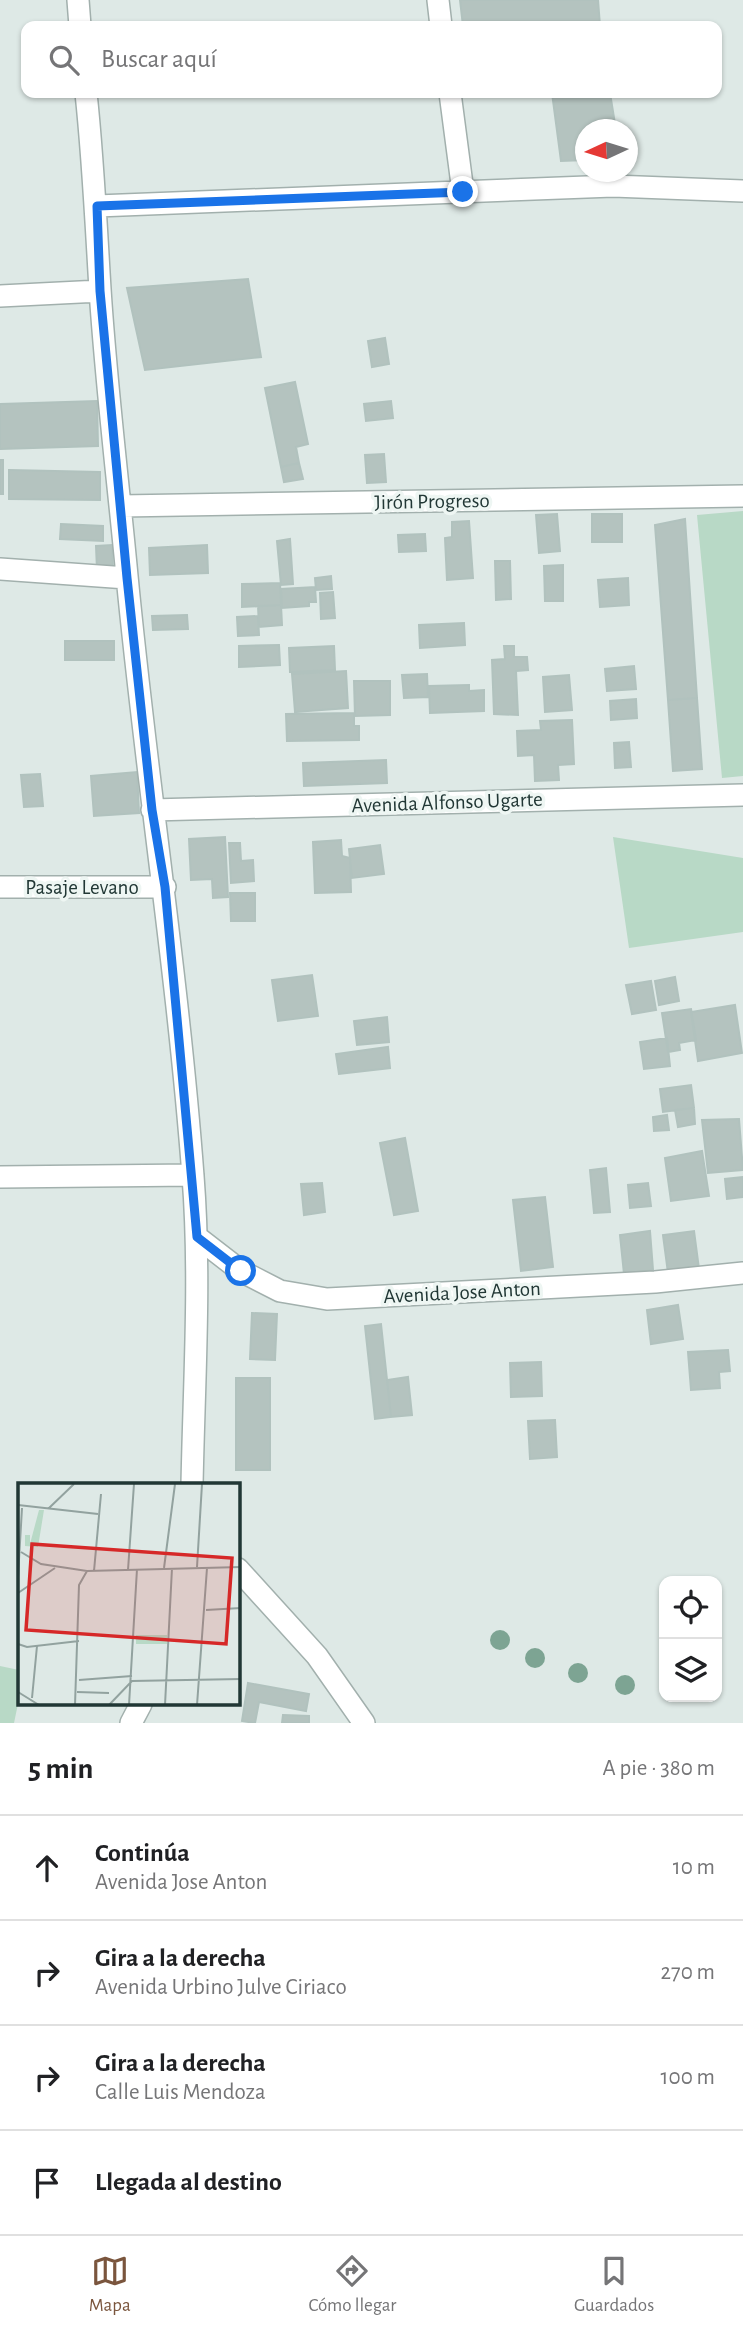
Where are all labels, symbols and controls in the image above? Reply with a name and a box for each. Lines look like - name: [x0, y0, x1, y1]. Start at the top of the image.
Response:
- search box: [21, 21, 722, 98]
- icon: search: [45, 41, 83, 79]
- text: Buscar aquí: [101, 46, 217, 72]
- north arrow: [575, 119, 638, 182]
- route end: [447, 176, 478, 207]
- street label: Jirón Progreso: [374, 490, 490, 513]
- street label: Avenida Alfonso Ugarte: [351, 789, 543, 816]
- street label: Pasaje Levano: [25, 877, 139, 898]
- route start: [225, 1255, 256, 1286]
- street label: Avenida Jose Anton: [383, 1278, 541, 1307]
- inset map: [18, 1483, 240, 1706]
- map controls: [659, 1576, 722, 1702]
- button: locate: [659, 1576, 722, 1639]
- button: layers: [659, 1639, 722, 1702]
- text: 5 min: [28, 1754, 93, 1784]
- text: A pie · 380 m: [602, 1757, 715, 1780]
- text: Continúa: [95, 1840, 190, 1866]
- icon: ahead: [28, 1849, 66, 1887]
- text: 10 m: [673, 1856, 715, 1879]
- text: Avenida Jose Anton: [95, 1871, 267, 1894]
- text: Gira a la derecha: [95, 1945, 266, 1971]
- icon: right: [28, 1954, 66, 1992]
- text: 270 m: [661, 1961, 715, 1984]
- text: Avenida Urbino Julve Ciriaco: [95, 1976, 347, 1999]
- text: Gira a la derecha: [95, 2050, 266, 2076]
- icon: right: [28, 2059, 66, 2097]
- text: 100 m: [661, 2066, 715, 2089]
- text: Calle Luis Mendoza: [95, 2081, 266, 2104]
- icon: arrive: [28, 2164, 66, 2202]
- text: Llegada al destino: [95, 2169, 282, 2195]
- tab: Mapa: [89, 2252, 131, 2317]
- tab: Cómo llegar: [308, 2252, 396, 2317]
- tab: Guardados: [574, 2252, 654, 2317]

